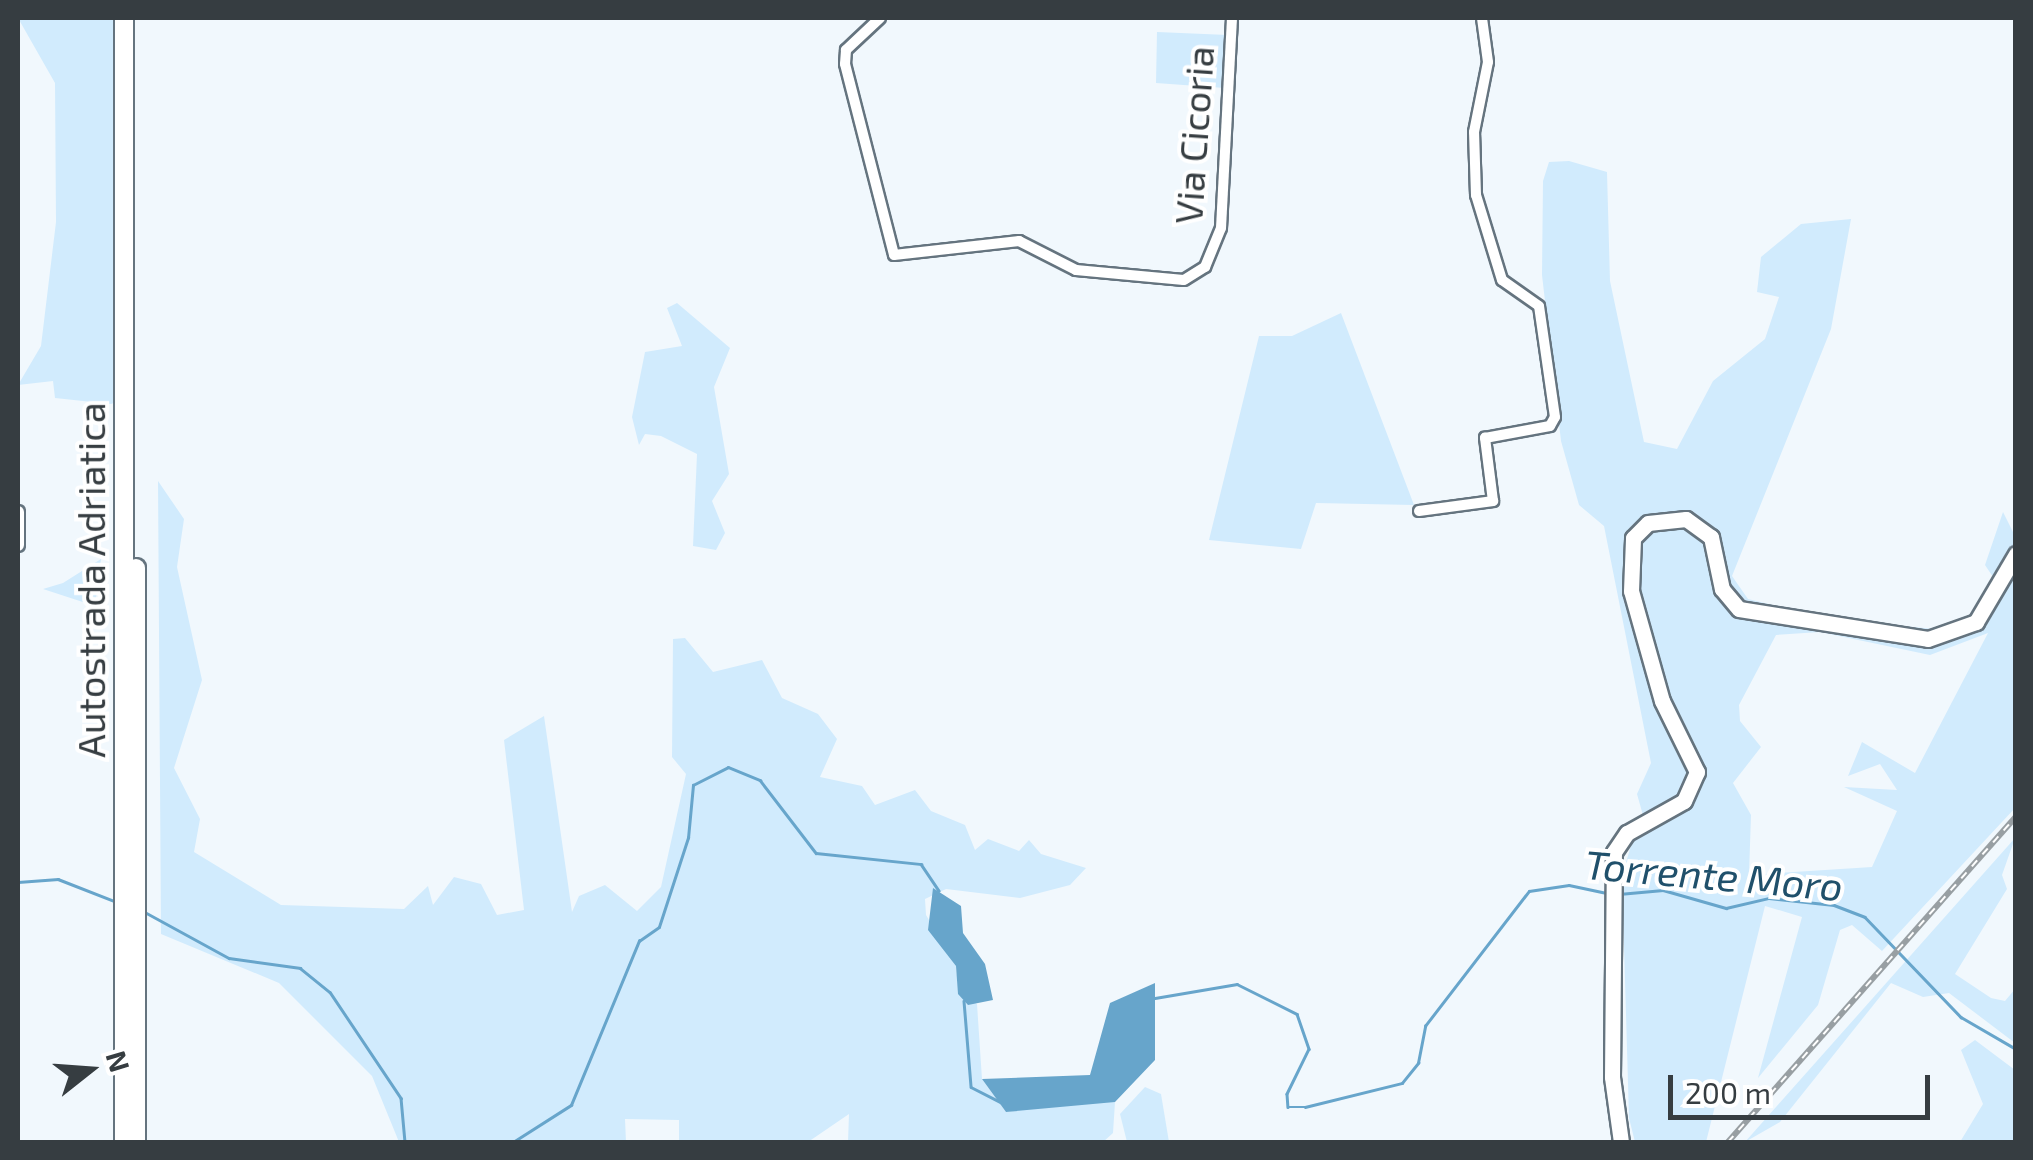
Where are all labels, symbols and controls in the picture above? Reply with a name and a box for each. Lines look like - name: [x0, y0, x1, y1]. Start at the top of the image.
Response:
- street label: Via Cicoria: [1165, 44, 1223, 226]
- street label: Autostrada Adriatica: [68, 402, 114, 758]
- water label: Torrente Moro: [1583, 839, 1845, 909]
- north arrow: [40, 1020, 140, 1120]
- text: N: [99, 1047, 138, 1076]
- scale bar: [1673, 1055, 1936, 1117]
- text: 200 m: [1685, 1074, 1771, 1110]

